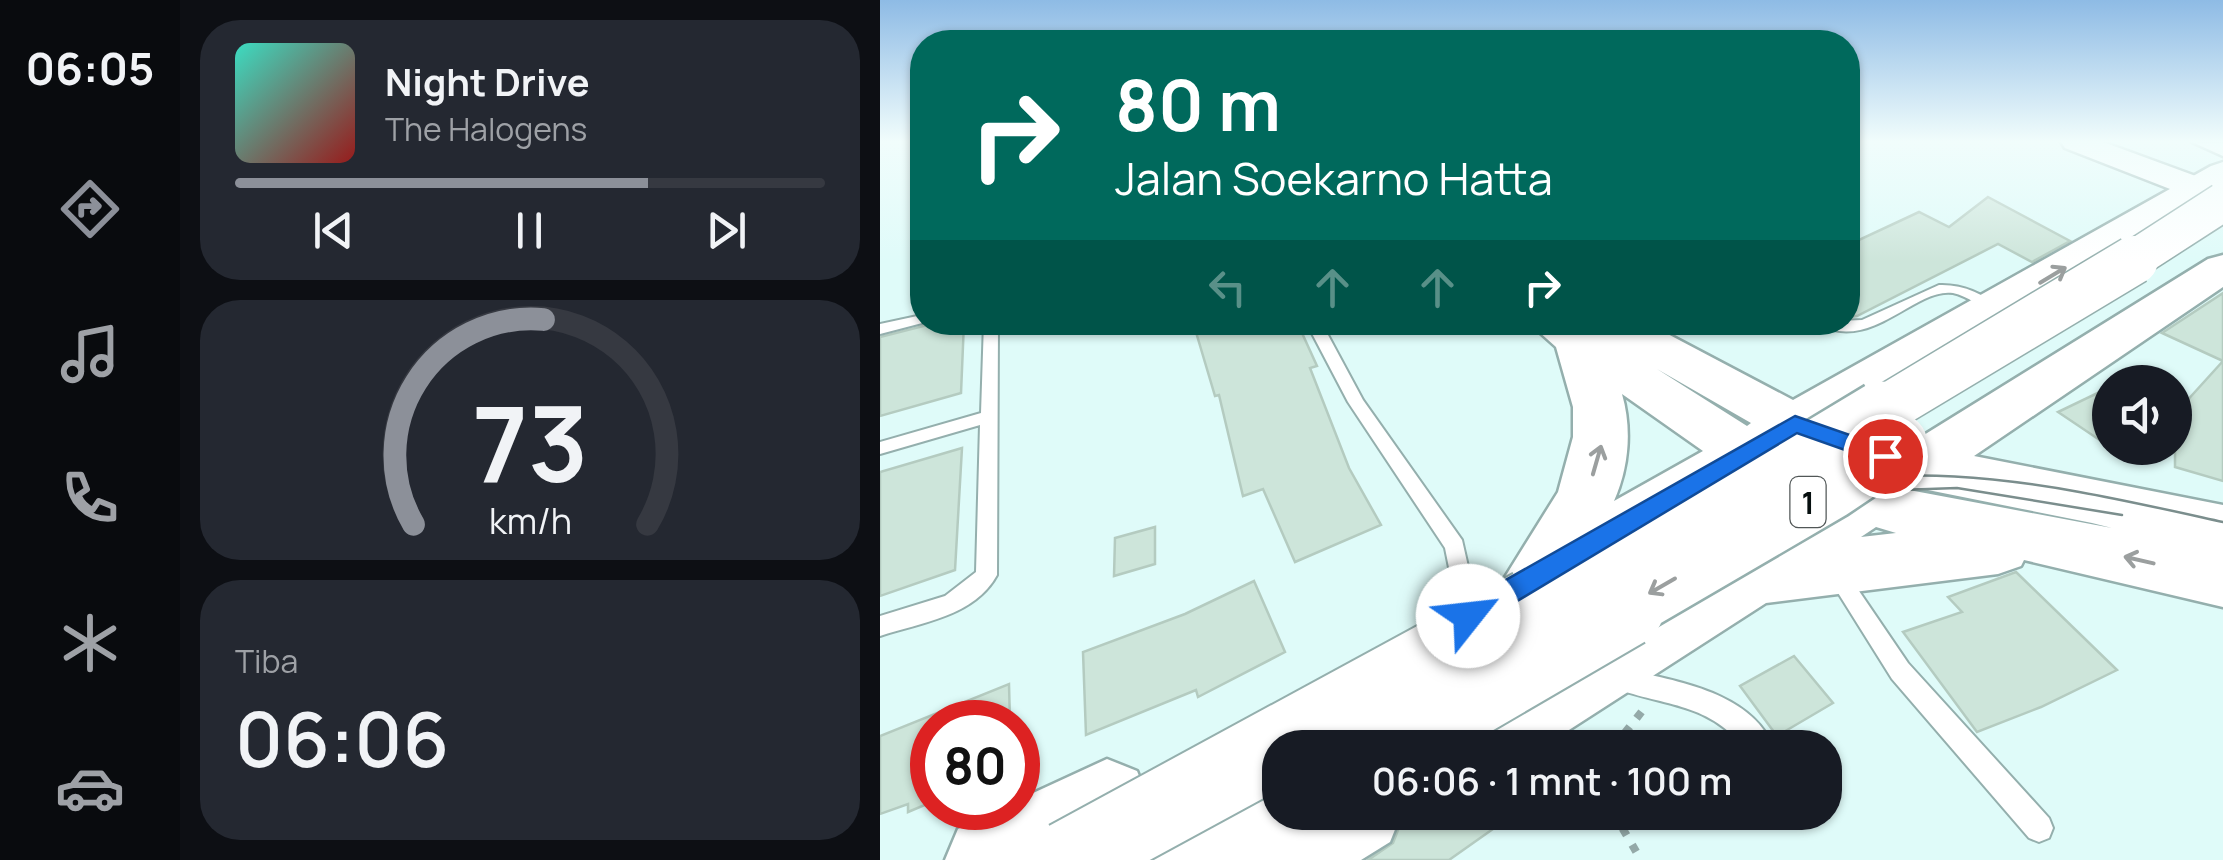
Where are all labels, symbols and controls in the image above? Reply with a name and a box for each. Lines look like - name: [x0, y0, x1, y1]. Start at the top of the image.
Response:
- text: 06:05: [26, 37, 154, 99]
- text: Night Drive: [385, 55, 590, 107]
- text: 80 m: [1115, 56, 1281, 152]
- icon: right: [950, 70, 1080, 200]
- text: The Halogens: [385, 107, 587, 151]
- text: Jalan Soekarno Hatta: [1115, 147, 1553, 209]
- icon: directions: [55, 174, 125, 244]
- icon: previous: [306, 203, 361, 258]
- icon: pause: [502, 203, 557, 258]
- icon: next: [699, 203, 754, 258]
- icon: left: [1200, 260, 1255, 315]
- icon: ahead: [1305, 260, 1360, 315]
- icon: ahead: [1410, 260, 1465, 315]
- icon: right: [1515, 260, 1570, 315]
- one-way arrow: [2038, 265, 2067, 285]
- icon: music: [55, 319, 125, 389]
- map controls: [2092, 365, 2192, 465]
- button: sound: [2092, 365, 2192, 465]
- text: 73: [472, 371, 588, 513]
- pin: [1843, 414, 1928, 499]
- icon: arrive: [1858, 429, 1913, 484]
- one-way arrow: [1589, 445, 1607, 476]
- icon: phone: [55, 463, 125, 533]
- road number: 1: [1790, 477, 1826, 527]
- text: km/h: [488, 496, 572, 545]
- one-way arrow: [2124, 550, 2156, 568]
- position arrow: [1416, 564, 1520, 668]
- one-way arrow: [1648, 576, 1677, 596]
- icon: climate: [55, 608, 125, 678]
- text: Tiba: [235, 639, 298, 683]
- text: 06:06: [235, 687, 449, 790]
- speed limit sign: 80: [910, 700, 1040, 830]
- icon: car: [55, 753, 125, 823]
- text: 06:06 · 1 mnt · 100 m: [1372, 754, 1732, 806]

